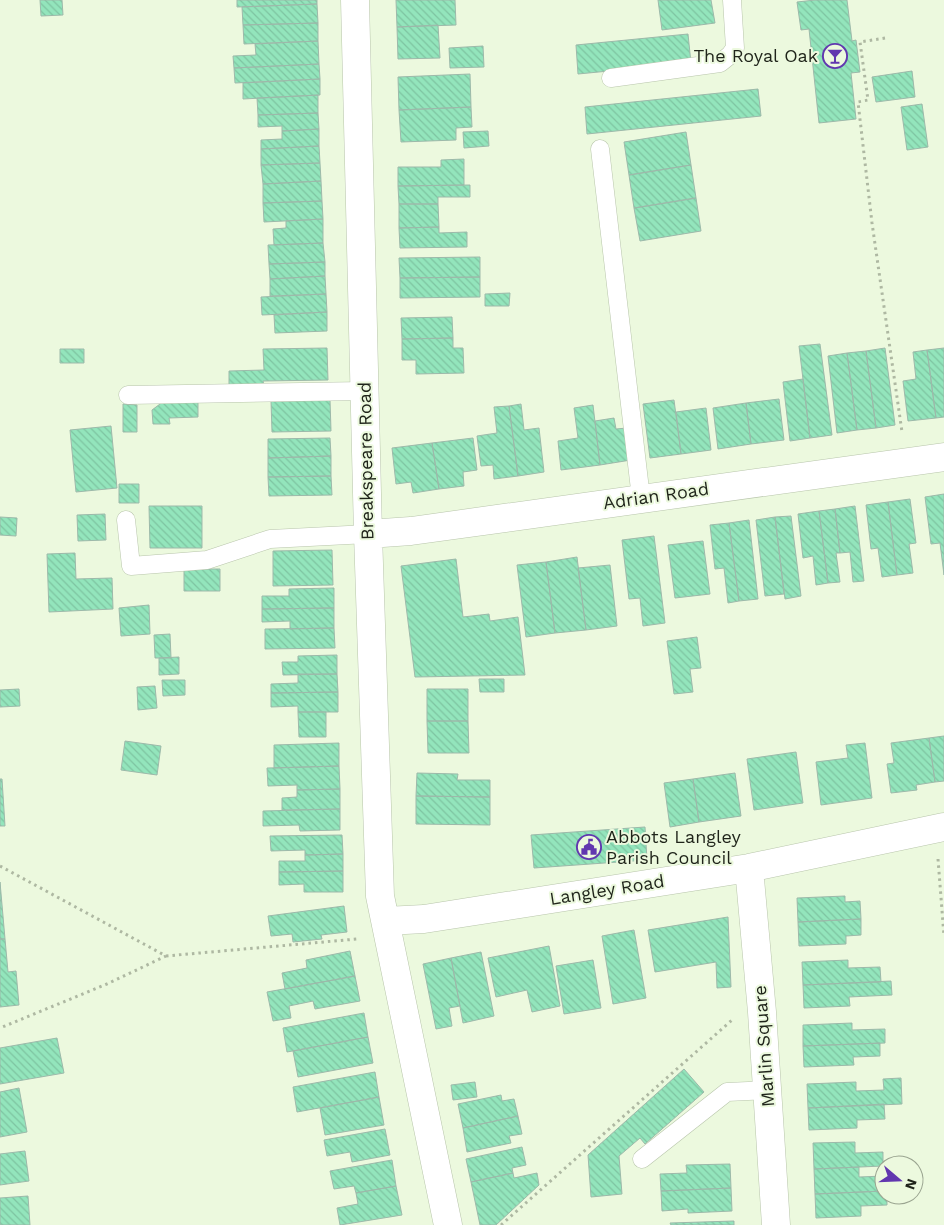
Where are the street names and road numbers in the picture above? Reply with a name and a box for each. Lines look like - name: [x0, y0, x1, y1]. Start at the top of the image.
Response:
- street label: Breakspeare Road: [354, 382, 377, 540]
- street label: Adrian Road: [602, 478, 710, 513]
- street label: Langley Road: [548, 870, 666, 909]
- street label: Marlin Square: [749, 984, 778, 1108]

